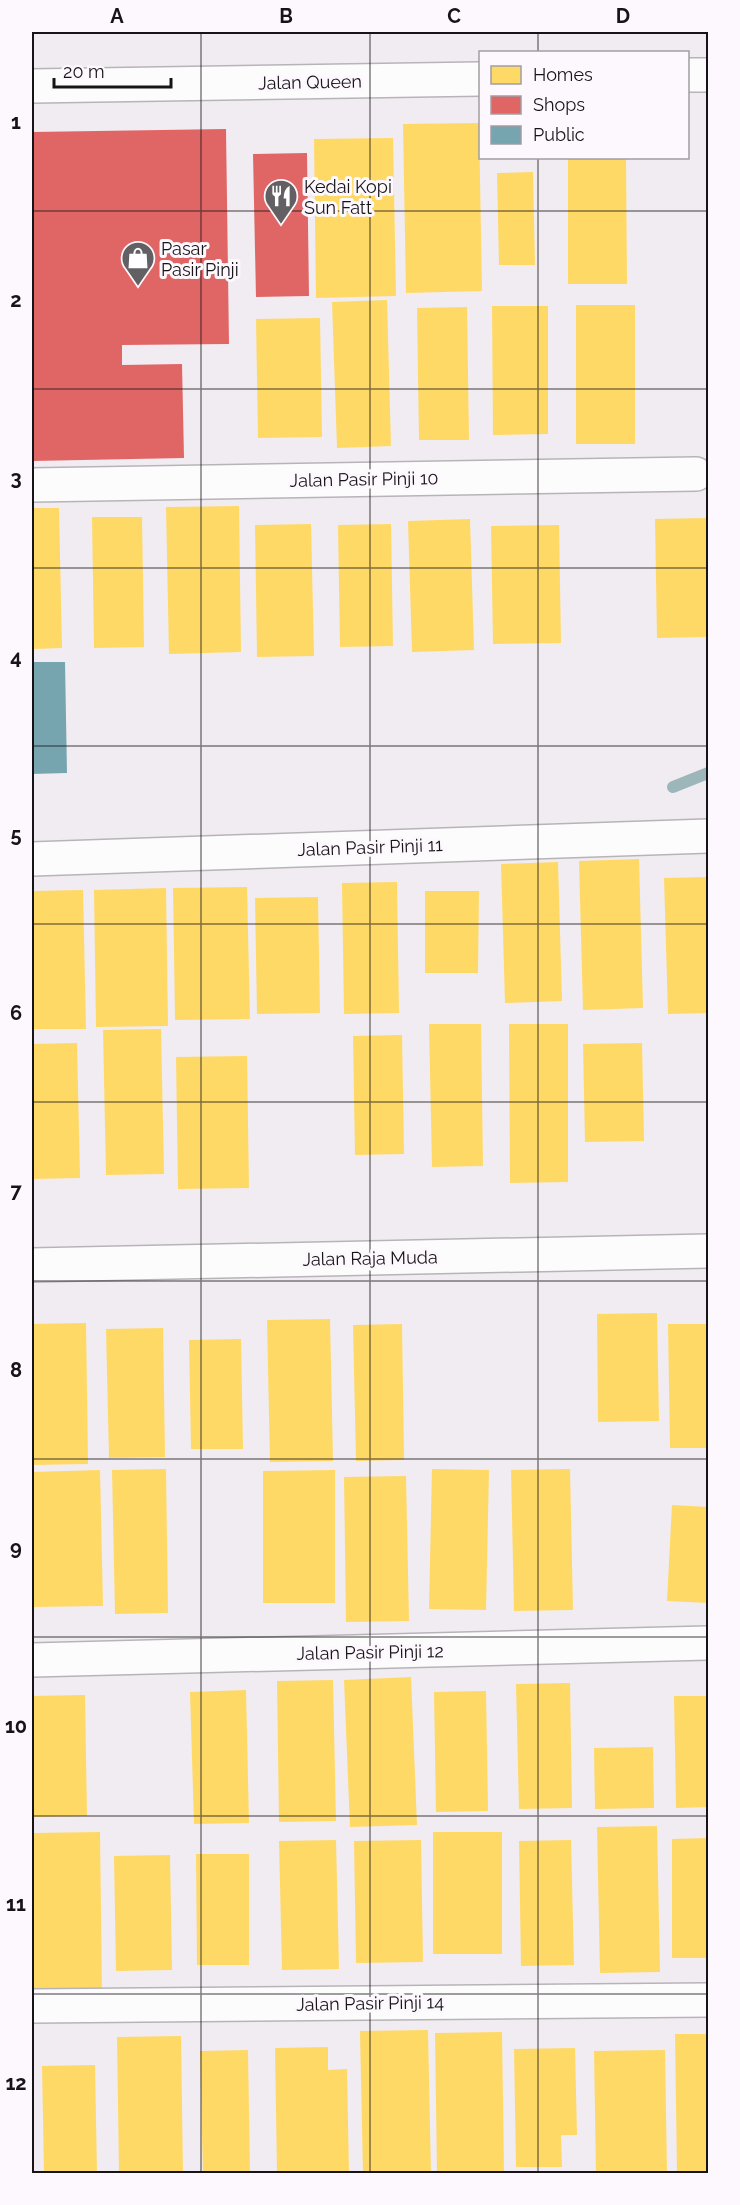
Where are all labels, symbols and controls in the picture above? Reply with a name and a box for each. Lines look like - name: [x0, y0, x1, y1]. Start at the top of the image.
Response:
- text: A: [110, 4, 124, 28]
- text: B: [279, 4, 293, 28]
- text: C: [447, 4, 461, 28]
- text: D: [616, 4, 630, 28]
- scale bar: [54, 51, 171, 89]
- legend: [479, 51, 689, 159]
- text: 20 m: [63, 61, 105, 82]
- text: Homes: [533, 64, 593, 85]
- street label: Jalan Queen: [258, 71, 362, 93]
- text: Shops: [533, 94, 585, 115]
- text: 1: [11, 110, 21, 134]
- text: Public: [533, 124, 585, 145]
- place label: Kedai Kopi Sun Fatt: [304, 176, 392, 218]
- restaurant icon: Kedai Kopi Sun Fatt: [263, 178, 299, 225]
- place label: Pasar Pasir Pinji: [161, 238, 239, 280]
- shop icon: Pasar Pasir Pinji: [120, 240, 156, 287]
- text: 2: [10, 288, 22, 312]
- text: 3: [10, 466, 22, 490]
- street label: Jalan Pasir Pinji 10: [289, 467, 439, 491]
- text: 4: [10, 645, 22, 669]
- text: 5: [10, 823, 22, 847]
- street label: Jalan Pasir Pinji 11: [297, 834, 443, 860]
- text: 6: [10, 1001, 22, 1025]
- text: 7: [10, 1179, 22, 1203]
- street label: Jalan Raja Muda: [302, 1246, 438, 1270]
- text: 8: [10, 1358, 22, 1382]
- text: 9: [10, 1536, 22, 1560]
- street label: Jalan Pasir Pinji 12: [296, 1640, 444, 1664]
- text: 10: [5, 1714, 27, 1738]
- text: 11: [6, 1892, 26, 1916]
- street label: Jalan Pasir Pinji 14: [296, 1991, 444, 2015]
- text: 12: [5, 2071, 27, 2095]

